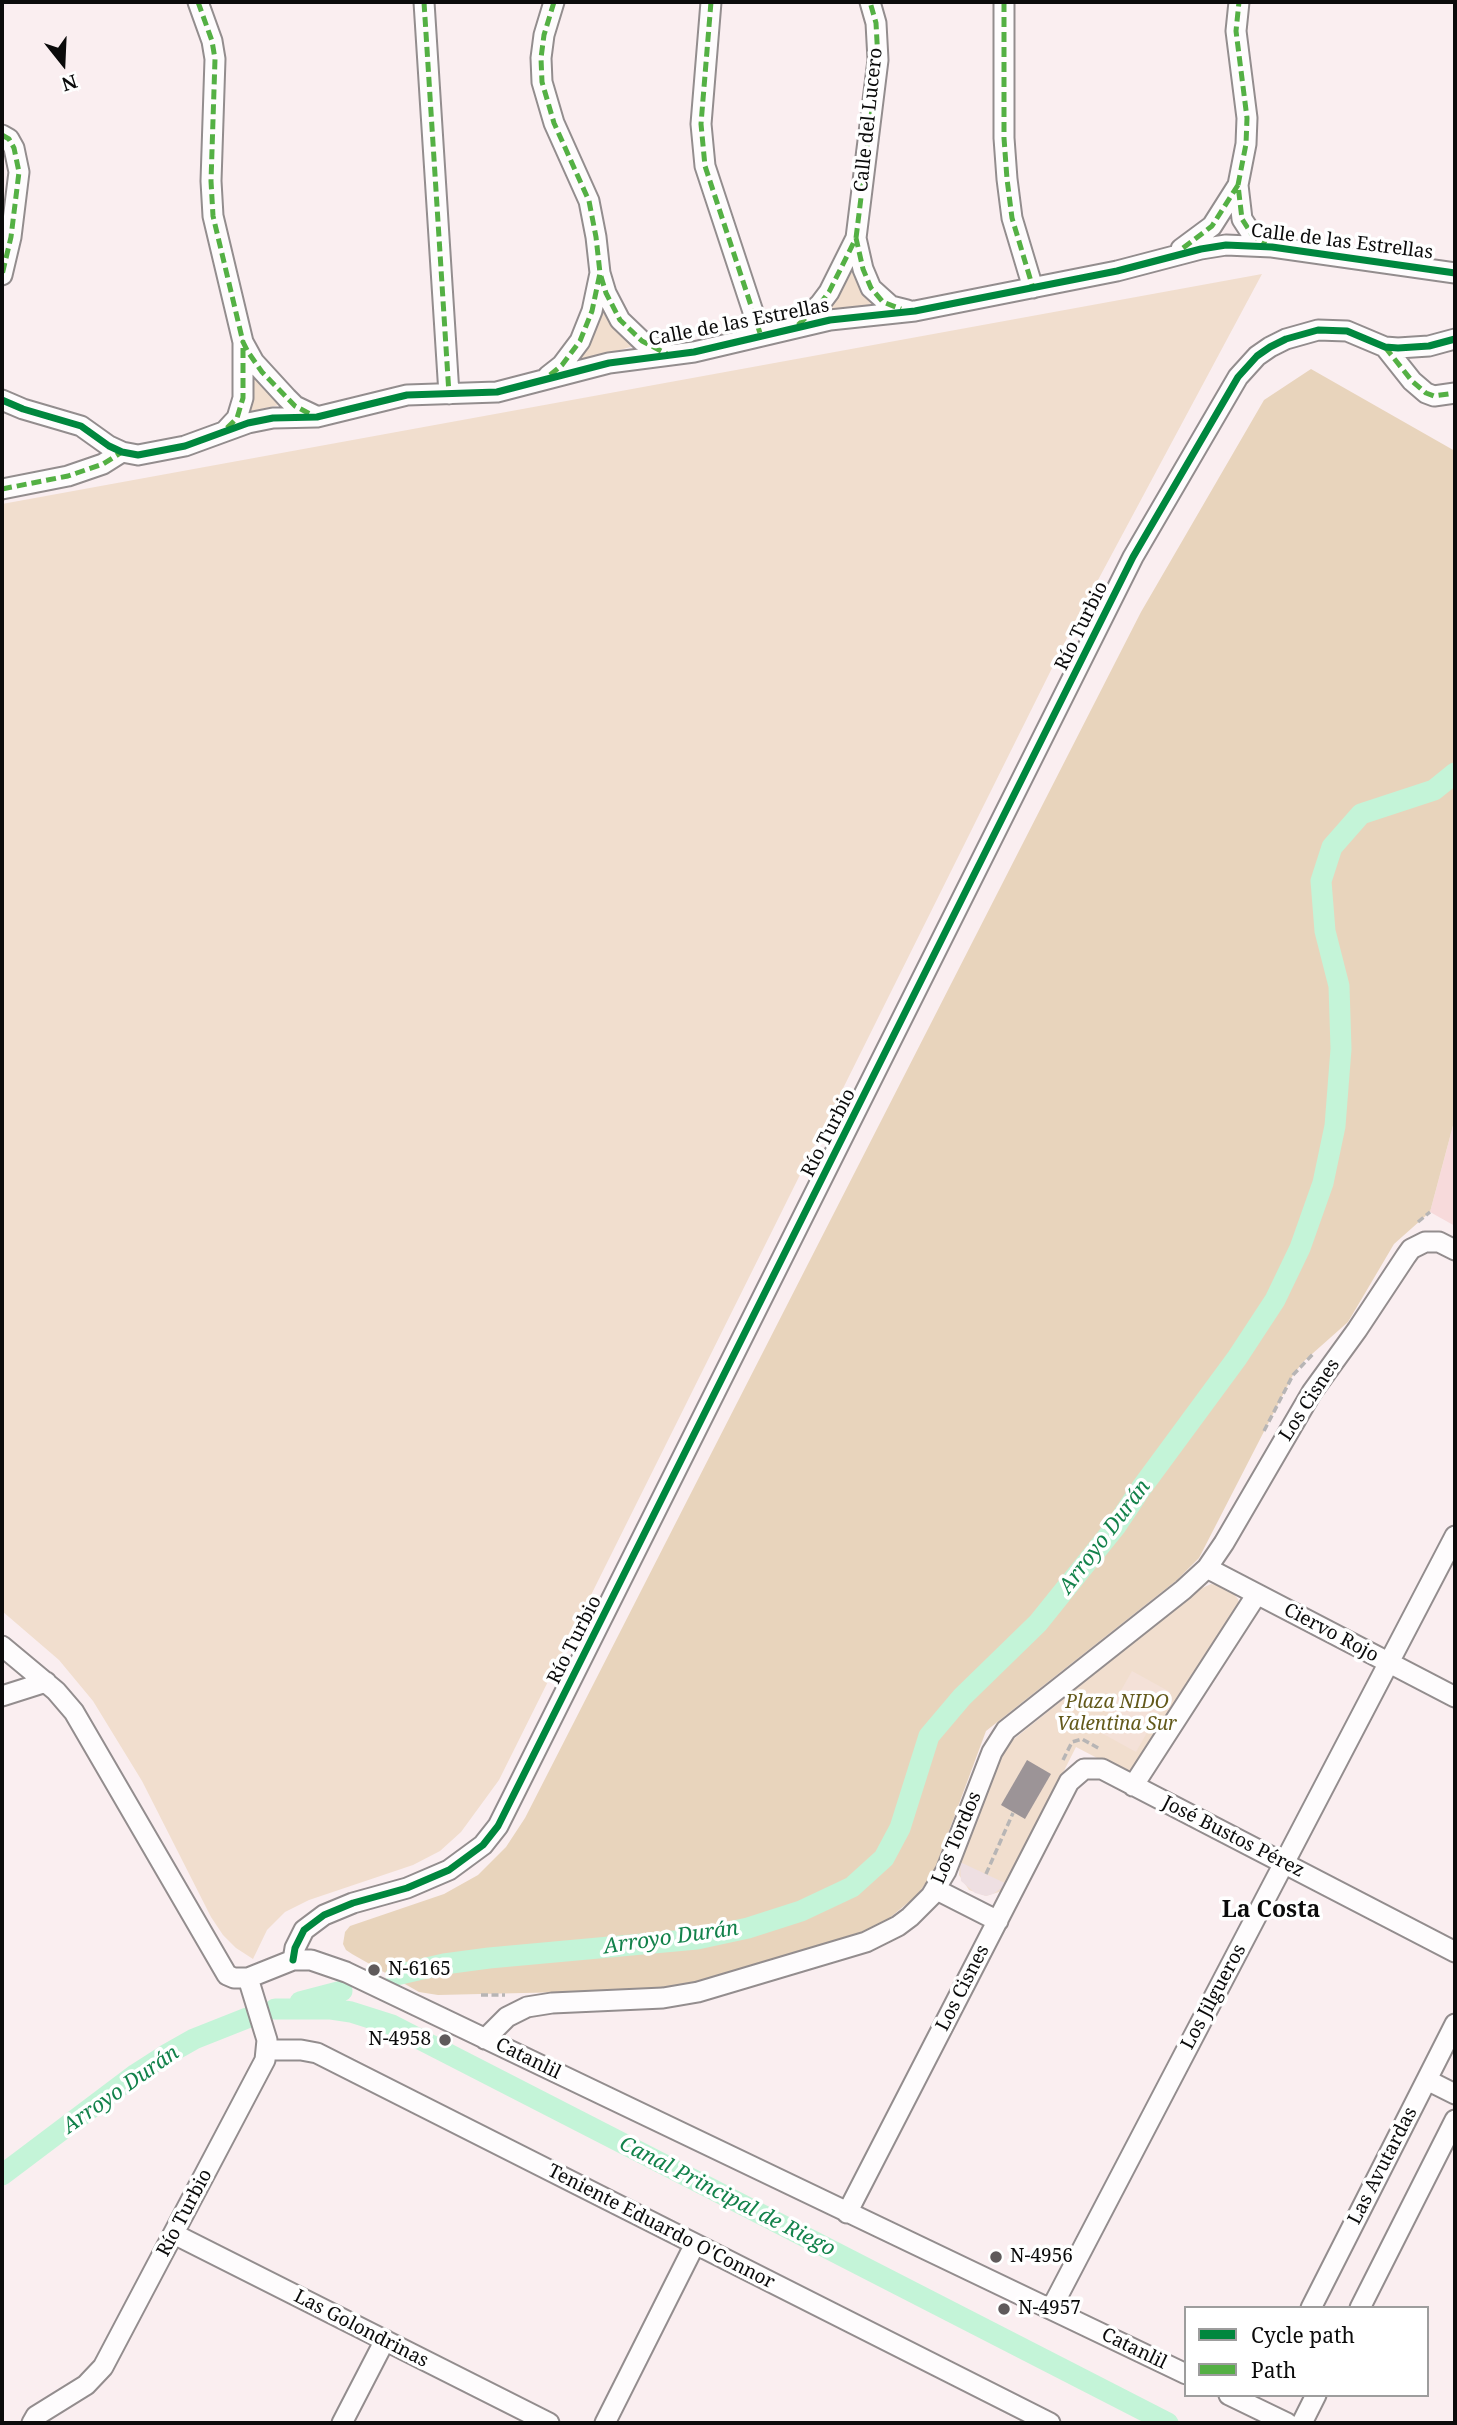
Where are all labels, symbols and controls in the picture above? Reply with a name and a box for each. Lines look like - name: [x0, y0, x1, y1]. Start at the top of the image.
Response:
- north arrow: [28, 28, 98, 98]
- street label: Calle del Lucero: [850, 47, 888, 193]
- text: N: [58, 68, 81, 98]
- street label: Calle de las Estrellas: [1250, 220, 1434, 264]
- street label: Calle de las Estrellas: [647, 294, 831, 352]
- street label: Río Turbio: [1051, 578, 1113, 674]
- street label: Río Turbio: [797, 1085, 861, 1181]
- street label: Los Cisnes: [1275, 1355, 1345, 1445]
- water label: Arroyo Durán: [1054, 1475, 1156, 1599]
- street label: Río Turbio: [543, 1592, 607, 1688]
- street label: Ciervo Rojo: [1280, 1599, 1382, 1667]
- park label: Plaza NIDO Valentina Sur: [1057, 1692, 1177, 1736]
- street label: Los Tordos: [927, 1788, 987, 1888]
- street label: José Bustos Pérez: [1158, 1791, 1308, 1883]
- district label: La Costa: [1222, 1896, 1320, 1924]
- water label: Arroyo Durán: [602, 1916, 740, 1960]
- street label: Los Jilgueros: [1177, 1940, 1251, 2054]
- street label: Los Cisnes: [932, 1941, 994, 2035]
- place label: N-6165: [388, 1959, 451, 1981]
- marker: N-6165: [366, 1962, 382, 1978]
- place label: N-4958: [368, 2029, 431, 2051]
- marker: N-4958: [437, 2032, 453, 2048]
- street label: Catanlil: [492, 2033, 564, 2085]
- water label: Arroyo Durán: [58, 2041, 184, 2139]
- street label: Las Avutardas: [1344, 2104, 1422, 2228]
- water label: Canal Principal de Riego: [615, 2132, 839, 2262]
- street label: Teniente Eduardo O'Connor: [544, 2160, 778, 2294]
- street label: Río Turbio: [152, 2165, 218, 2261]
- place label: N-4956: [1010, 2246, 1073, 2268]
- marker: N-4956: [988, 2249, 1004, 2265]
- street label: Las Golondrinas: [290, 2285, 432, 2373]
- place label: N-4957: [1018, 2298, 1081, 2320]
- marker: N-4957: [996, 2301, 1012, 2317]
- legend: [1184, 2306, 1429, 2397]
- text: Cycle path: [1251, 2321, 1355, 2349]
- street label: Catanlil: [1098, 2323, 1170, 2375]
- text: Path: [1251, 2356, 1296, 2384]

